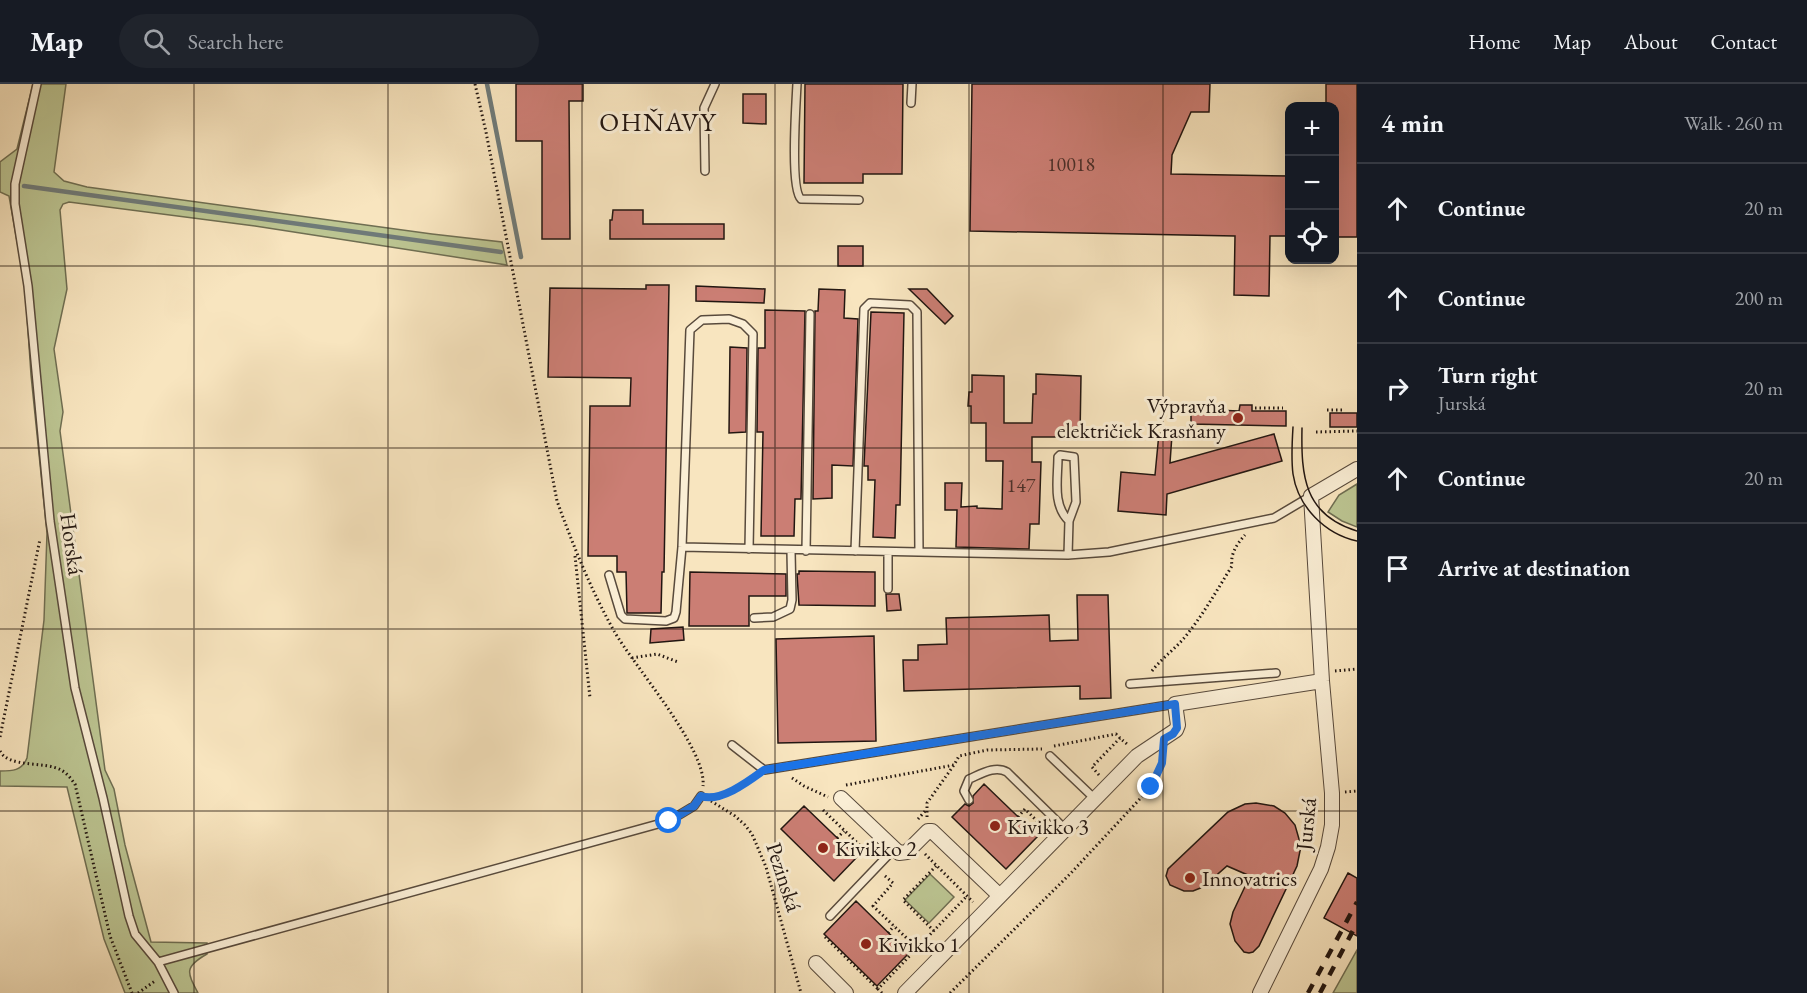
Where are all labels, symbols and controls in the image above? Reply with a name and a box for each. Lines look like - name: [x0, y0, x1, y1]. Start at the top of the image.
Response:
- search box: [119, 14, 539, 68]
- text: Map: [30, 23, 83, 59]
- icon: search: [140, 25, 173, 58]
- text: Search here: [188, 27, 283, 56]
- text: Home: [1468, 28, 1520, 55]
- text: Map: [1553, 28, 1591, 55]
- text: About: [1624, 28, 1677, 55]
- text: Contact: [1710, 28, 1777, 55]
- map controls: [1285, 102, 1339, 264]
- button: +: [1285, 102, 1339, 156]
- district label: OHŇAVY: [599, 105, 717, 139]
- text: 4 min: [1381, 106, 1444, 140]
- text: Walk · 260 m: [1684, 110, 1783, 136]
- house number: 10018: [1047, 151, 1095, 177]
- button: −: [1285, 156, 1339, 210]
- icon: ahead: [1381, 192, 1414, 225]
- text: Continue: [1438, 194, 1525, 223]
- text: 20 m: [1744, 195, 1783, 221]
- button: locate: [1285, 210, 1339, 264]
- icon: ahead: [1381, 282, 1414, 315]
- text: Continue: [1438, 284, 1525, 313]
- text: 200 m: [1735, 285, 1783, 311]
- text: Turn right: [1438, 361, 1537, 390]
- icon: right: [1381, 372, 1414, 405]
- text: 20 m: [1744, 375, 1783, 401]
- text: Jurská: [1438, 390, 1486, 416]
- place label: Výpravňa električiek Krasňany: [1057, 391, 1226, 445]
- marker: Výpravňa električiek Krasňany: [1231, 411, 1245, 425]
- icon: ahead: [1381, 462, 1414, 495]
- text: Continue: [1438, 464, 1525, 493]
- text: 20 m: [1744, 465, 1783, 491]
- house number: 147: [1007, 472, 1036, 498]
- street label: Horská: [53, 511, 91, 577]
- icon: arrive: [1381, 552, 1414, 585]
- text: Arrive at destination: [1438, 554, 1630, 583]
- route end: [1137, 773, 1163, 799]
- street label: Jurská: [1289, 796, 1323, 854]
- route start: [655, 807, 681, 833]
- place label: Kivikko 3: [1007, 812, 1089, 841]
- marker: Kivikko 3: [988, 819, 1002, 833]
- place label: Kivikko 2: [835, 834, 917, 863]
- street label: Pezinská: [759, 839, 809, 916]
- marker: Kivikko 2: [816, 841, 830, 855]
- place label: Innovatrics: [1202, 864, 1297, 893]
- marker: Innovatrics: [1183, 871, 1197, 885]
- place label: Kivikko 1: [878, 930, 960, 959]
- marker: Kivikko 1: [859, 937, 873, 951]

